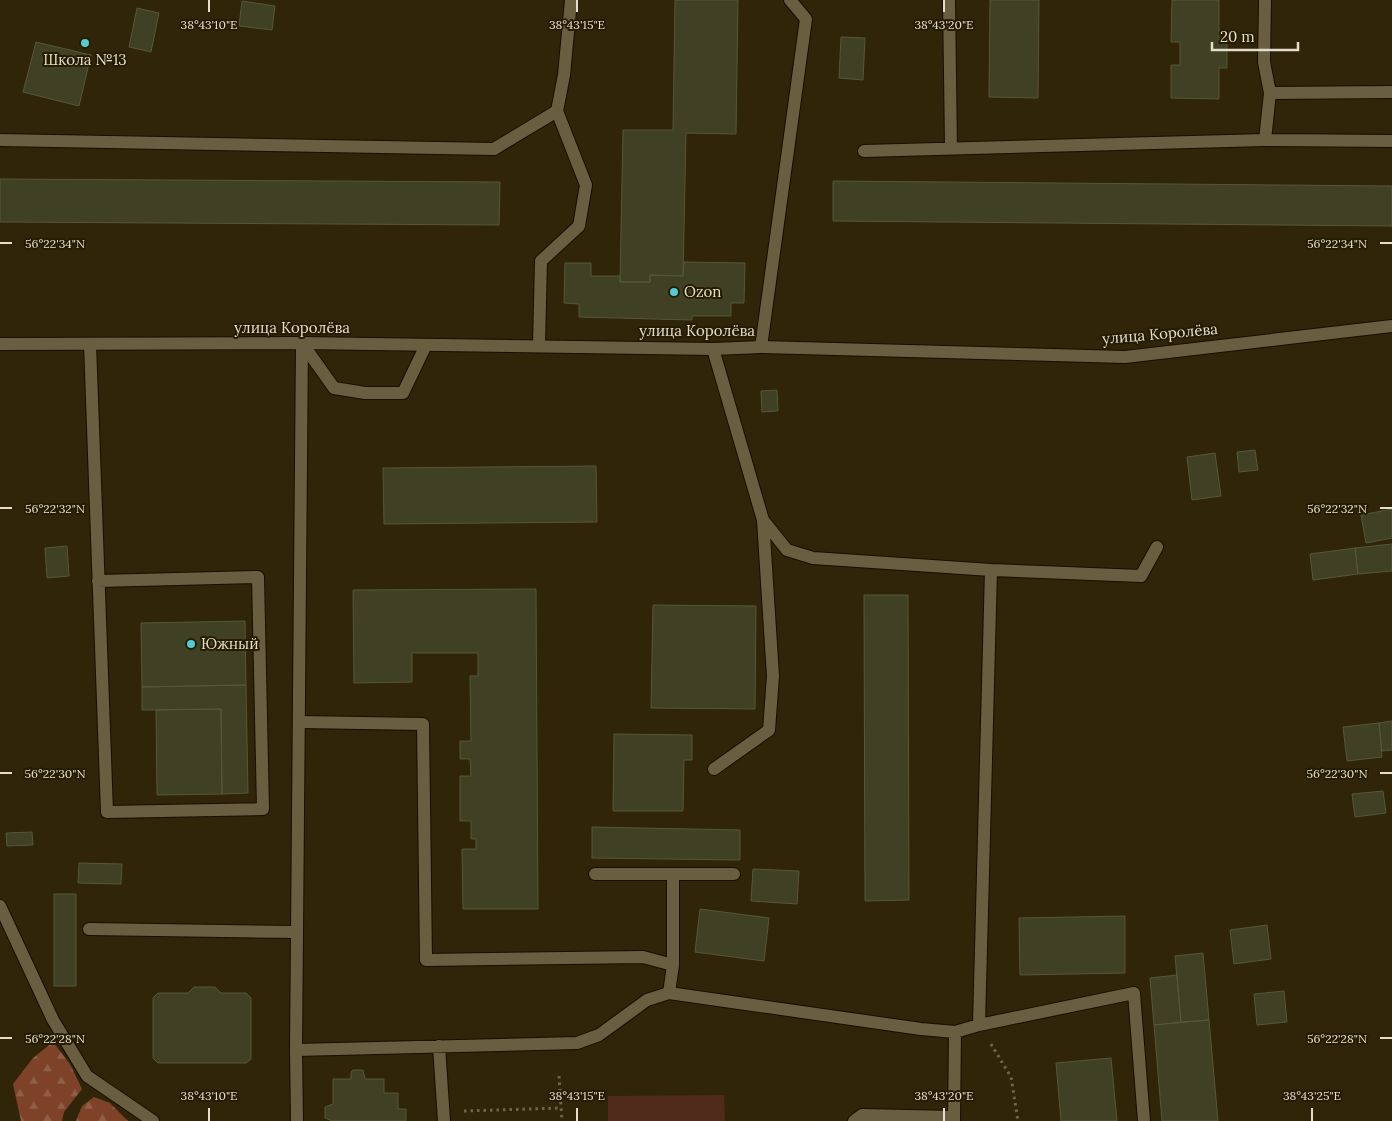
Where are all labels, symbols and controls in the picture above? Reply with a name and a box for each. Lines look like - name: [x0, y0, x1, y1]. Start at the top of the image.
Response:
- text: 38°43'10"E: [180, 17, 238, 32]
- text: 38°43'15"E: [549, 17, 605, 32]
- text: 38°43'20"E: [914, 17, 974, 32]
- scale bar: [1212, 20, 1298, 52]
- text: 20 m: [1220, 27, 1255, 46]
- marker: Школа №13: [79, 37, 91, 49]
- place label: Школа №13: [43, 50, 127, 69]
- text: 56°22'34"N: [25, 236, 85, 251]
- text: 56°22'34"N: [1307, 236, 1367, 251]
- place label: Ozon: [684, 282, 721, 301]
- marker: Ozon: [668, 286, 680, 298]
- street label: улица Королёва: [234, 318, 350, 337]
- street label: улица Королёва: [1101, 319, 1219, 348]
- street label: улица Королёва: [639, 321, 755, 340]
- text: 56°22'32"N: [25, 501, 85, 516]
- text: 56°22'32"N: [1307, 501, 1367, 516]
- place label: Южный: [201, 634, 259, 653]
- marker: Южный: [185, 638, 197, 650]
- text: 56°22'30"N: [24, 766, 86, 781]
- text: 56°22'30"N: [1306, 766, 1368, 781]
- text: 56°22'28"N: [25, 1031, 85, 1046]
- text: 56°22'28"N: [1307, 1031, 1367, 1046]
- text: 38°43'10"E: [180, 1088, 238, 1103]
- text: 38°43'15"E: [549, 1088, 605, 1103]
- text: 38°43'20"E: [914, 1088, 974, 1103]
- text: 38°43'25"E: [1283, 1088, 1341, 1103]

